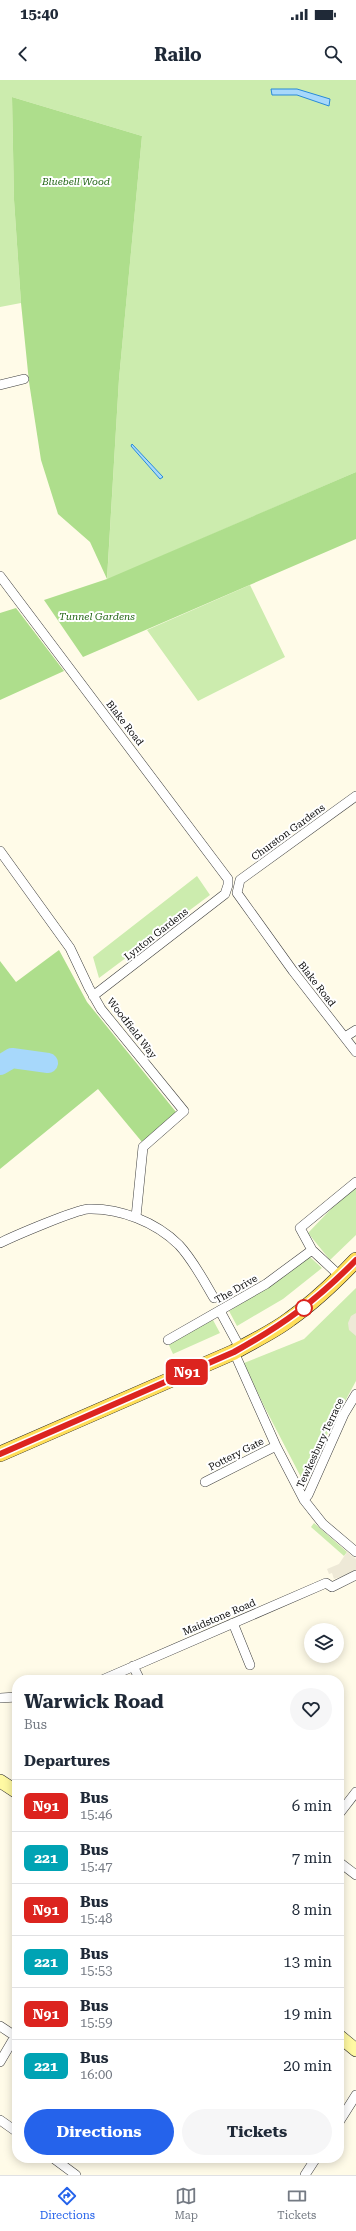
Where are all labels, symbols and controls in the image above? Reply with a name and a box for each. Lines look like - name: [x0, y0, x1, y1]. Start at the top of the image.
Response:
- text: 15:40: [20, 5, 58, 23]
- icon: back: [12, 43, 34, 65]
- icon: search: [322, 43, 344, 65]
- text: Railo: [154, 44, 202, 65]
- park label: Bluebell Wood: [41, 176, 110, 187]
- park label: Tunnel Gardens: [59, 611, 135, 622]
- street label: Blake Road: [104, 698, 146, 748]
- street label: Churston Gardens: [249, 802, 327, 862]
- street label: Lynton Gardens: [122, 906, 190, 962]
- street label: Blake Road: [296, 959, 338, 1009]
- street label: Woodfield Way: [105, 996, 159, 1060]
- street label: The Drive: [213, 1272, 260, 1306]
- unlabelled marker: [295, 1299, 313, 1317]
- line badge: N91: [164, 1359, 210, 1385]
- text: N91: [174, 1364, 200, 1380]
- street label: Tewkesbury Terrace: [294, 1396, 346, 1489]
- street label: Pottery Gate: [207, 1435, 266, 1473]
- street label: Maidstone Road: [181, 1596, 258, 1637]
- map controls: [304, 1623, 344, 1663]
- button: layers: [304, 1623, 344, 1663]
- button: heart: [290, 1688, 332, 1730]
- text: Warwick Road: [24, 1690, 164, 1713]
- text: Bus: [24, 1717, 47, 1732]
- text: Departures: [24, 1752, 110, 1770]
- text: Bus: [80, 1789, 108, 1807]
- text: 6 min: [292, 1797, 332, 1815]
- text: N91: [33, 1798, 59, 1814]
- text: 15:46: [80, 1807, 112, 1822]
- text: Bus: [80, 1841, 108, 1859]
- text: 7 min: [292, 1849, 332, 1867]
- text: 221: [34, 1850, 58, 1866]
- text: 15:47: [80, 1859, 112, 1874]
- text: Bus: [80, 1893, 108, 1911]
- text: 8 min: [292, 1901, 332, 1919]
- text: N91: [33, 1902, 59, 1918]
- text: 15:48: [80, 1911, 112, 1926]
- text: Bus: [80, 1945, 108, 1963]
- text: 13 min: [283, 1953, 332, 1971]
- text: 221: [34, 1954, 58, 1970]
- text: 15:53: [80, 1963, 112, 1978]
- text: Bus: [80, 1997, 108, 2015]
- text: 19 min: [283, 2005, 332, 2023]
- text: N91: [33, 2006, 59, 2022]
- text: 15:59: [80, 2015, 112, 2030]
- text: Bus: [80, 2049, 108, 2067]
- text: 20 min: [283, 2057, 332, 2075]
- text: 221: [34, 2058, 58, 2074]
- text: 16:00: [80, 2067, 112, 2082]
- button: Directions: [24, 2109, 174, 2155]
- button: Tickets: [182, 2109, 332, 2155]
- tab: Directions: [40, 2185, 95, 2222]
- tab: Map: [174, 2185, 198, 2222]
- tab: Tickets: [277, 2185, 316, 2222]

